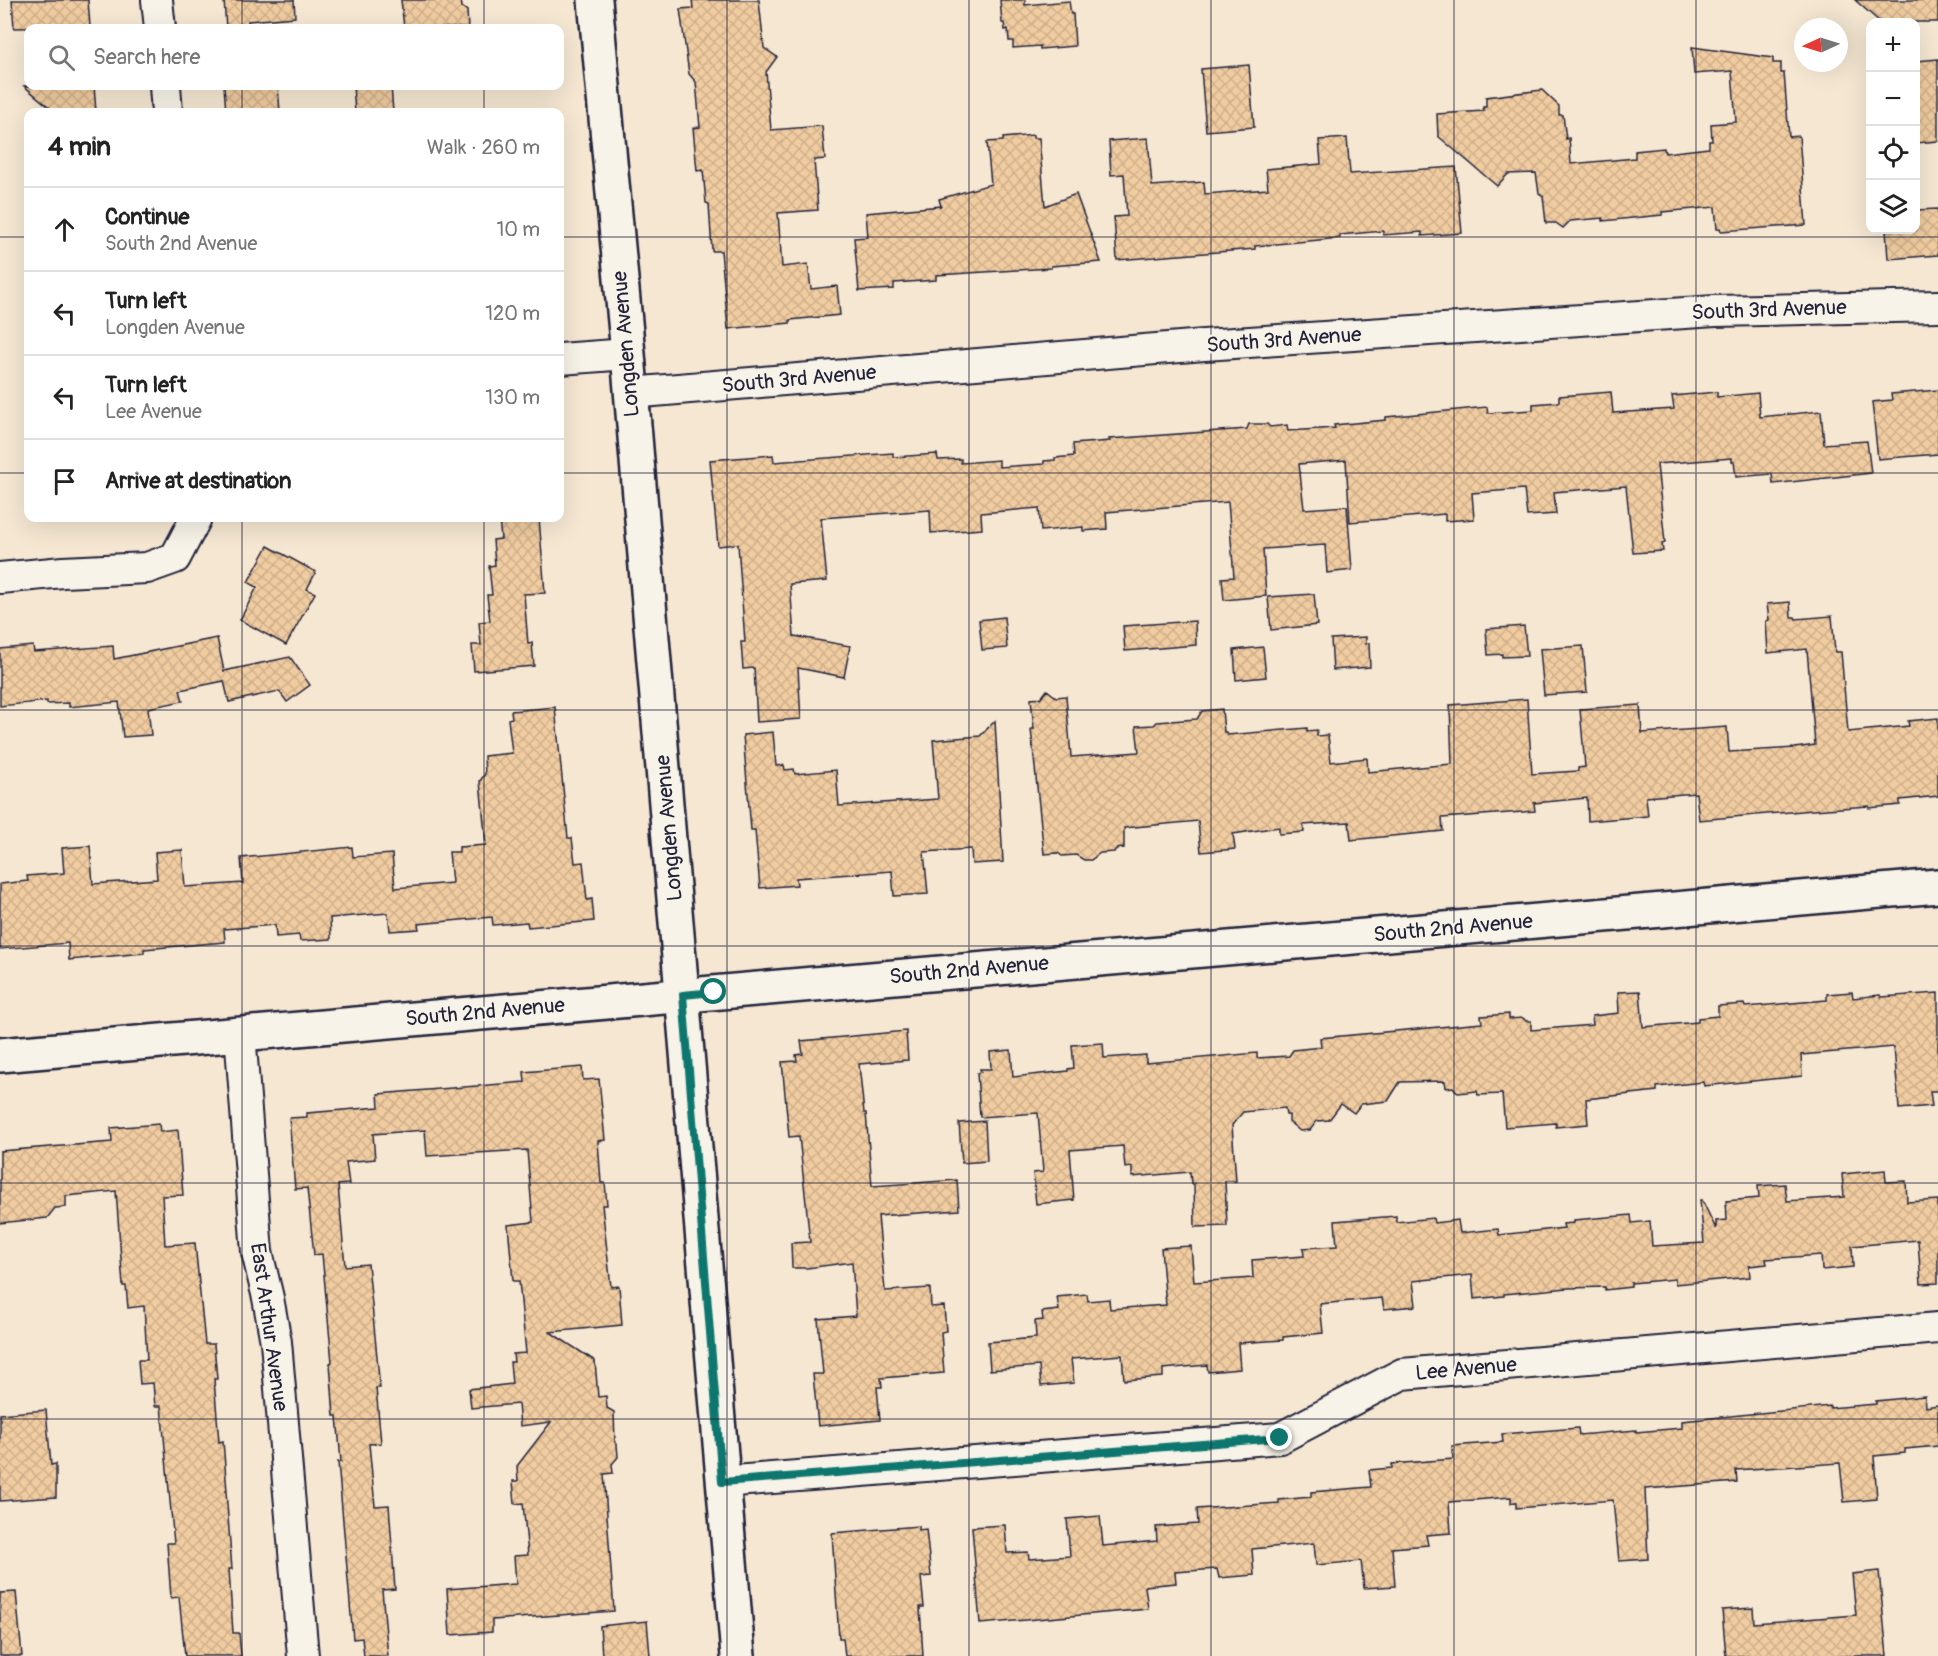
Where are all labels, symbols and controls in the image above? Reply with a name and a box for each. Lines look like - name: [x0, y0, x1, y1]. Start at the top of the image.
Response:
- north arrow: [1794, 18, 1848, 72]
- map controls: [1866, 18, 1920, 234]
- button: +: [1866, 18, 1920, 72]
- search box: [24, 24, 564, 90]
- icon: search: [45, 41, 78, 74]
- text: Search here: [93, 43, 200, 71]
- button: −: [1866, 72, 1920, 126]
- button: locate: [1866, 126, 1920, 180]
- text: 4 min: [48, 131, 111, 163]
- text: Walk · 260 m: [427, 135, 540, 160]
- button: layers: [1866, 180, 1920, 234]
- text: Continue: [105, 203, 189, 231]
- icon: ahead: [48, 213, 81, 246]
- text: 10 m: [496, 217, 540, 242]
- text: South 2nd Avenue: [105, 231, 257, 256]
- street label: Longden Avenue: [606, 269, 646, 418]
- text: Turn left: [105, 287, 187, 315]
- street label: South 3rd Avenue: [1691, 294, 1848, 326]
- icon: left: [48, 297, 81, 330]
- text: 120 m: [485, 301, 540, 326]
- text: Longden Avenue: [105, 315, 245, 340]
- street label: South 3rd Avenue: [1206, 321, 1363, 359]
- street label: South 3rd Avenue: [721, 359, 878, 399]
- text: Turn left: [105, 371, 187, 399]
- icon: left: [48, 381, 81, 414]
- text: 130 m: [485, 385, 540, 410]
- text: Lee Avenue: [105, 399, 202, 424]
- icon: arrive: [48, 465, 81, 498]
- text: Arrive at destination: [105, 467, 291, 495]
- street label: Longden Avenue: [649, 753, 689, 902]
- street label: South 2nd Avenue: [1372, 908, 1535, 948]
- street label: South 2nd Avenue: [888, 950, 1051, 990]
- route start: [700, 978, 726, 1004]
- street label: South 2nd Avenue: [404, 992, 567, 1032]
- street label: East Arthur Avenue: [244, 1241, 294, 1414]
- street label: Lee Avenue: [1414, 1351, 1518, 1387]
- route end: [1266, 1424, 1292, 1450]

